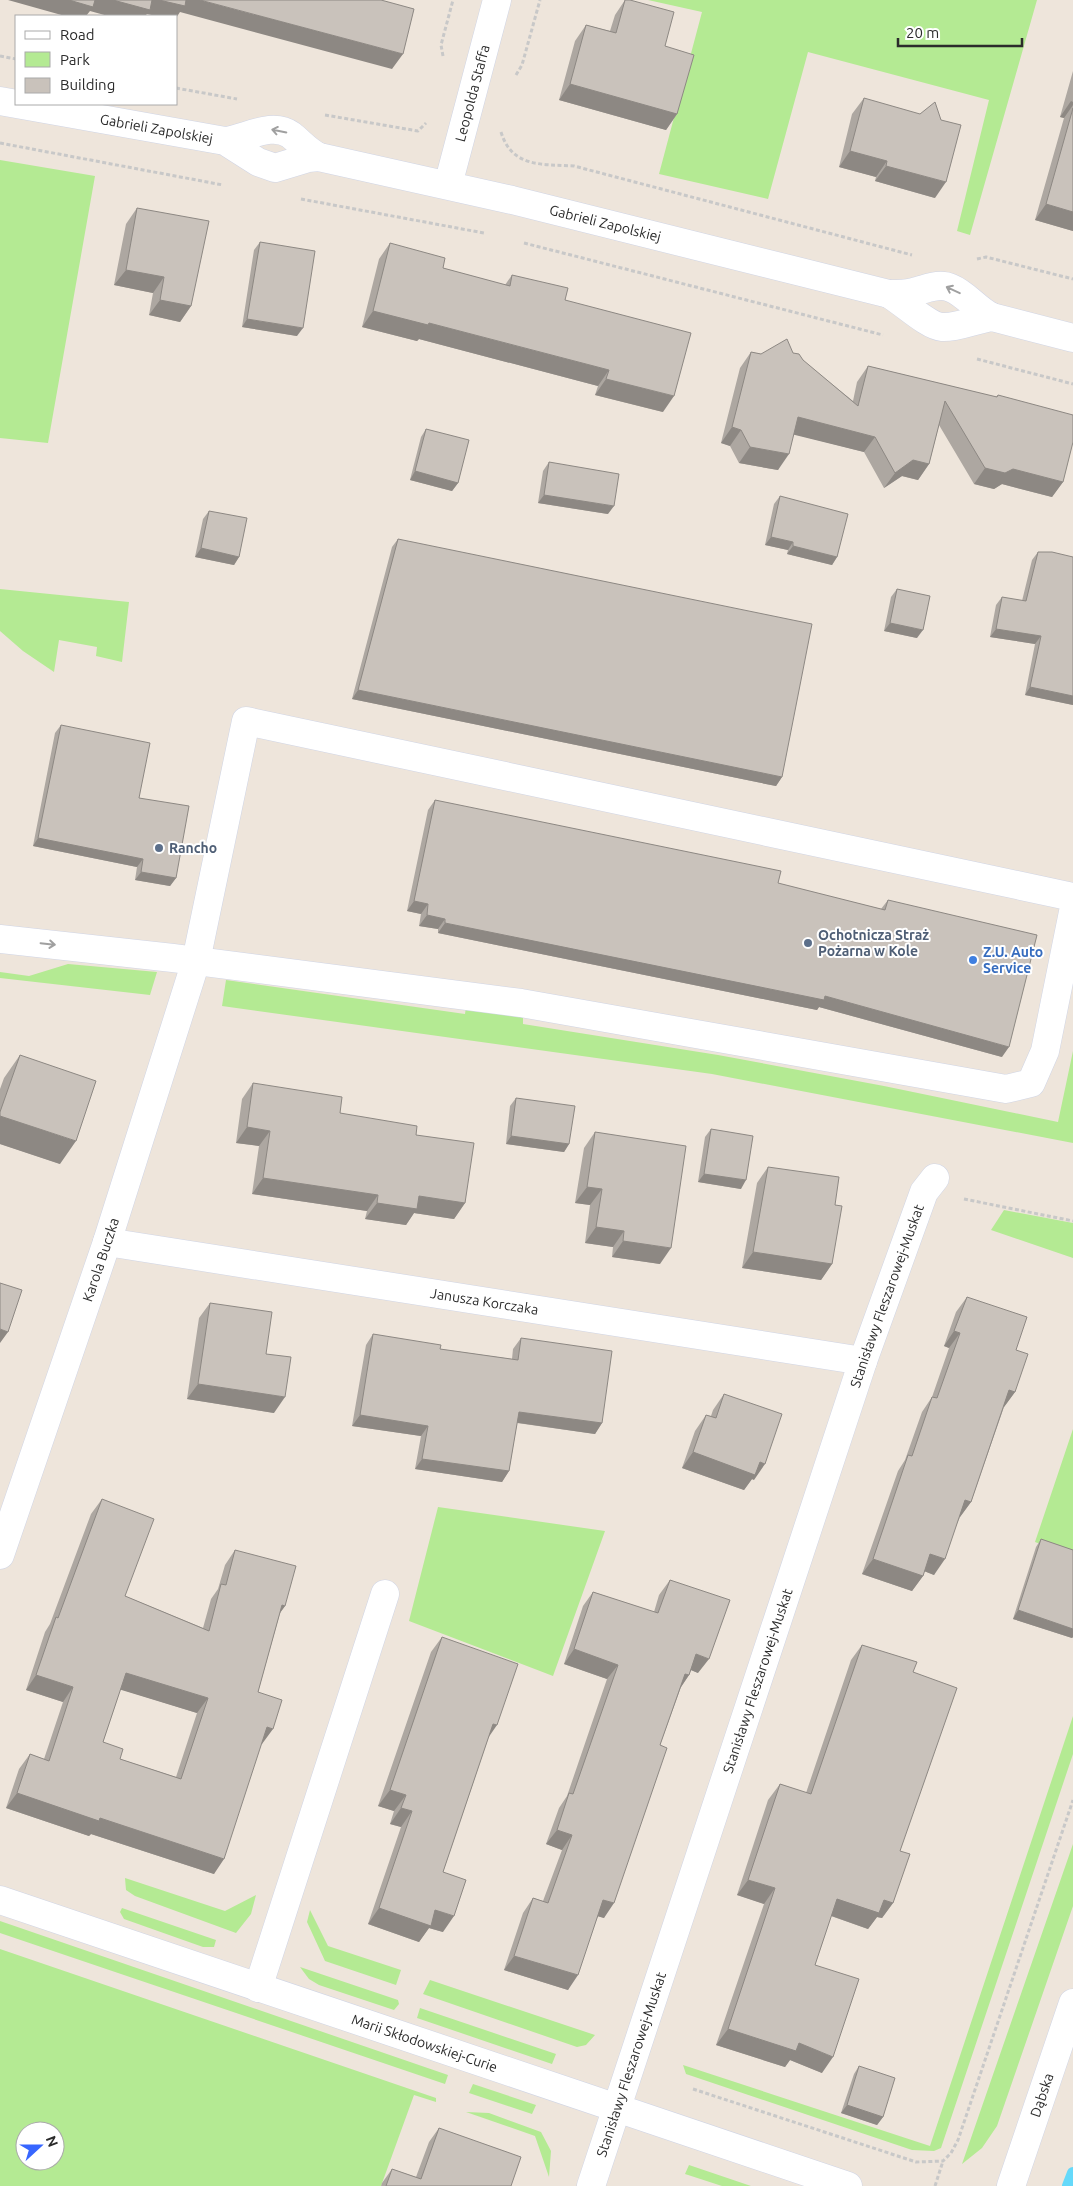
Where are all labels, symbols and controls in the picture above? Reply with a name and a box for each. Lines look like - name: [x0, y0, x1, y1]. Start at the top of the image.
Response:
- legend: [15, 15, 178, 105]
- scale bar: [898, 15, 1022, 47]
- text: 20 m: [906, 24, 939, 41]
- text: Road: [60, 26, 95, 43]
- street label: Leopolda Staffa: [452, 43, 493, 143]
- text: Park: [60, 51, 90, 68]
- text: Building: [60, 76, 115, 93]
- street label: Gabrieli Zapolskiej: [99, 111, 214, 147]
- one-way arrow: [271, 126, 287, 136]
- street label: Gabrieli Zapolskiej: [548, 202, 663, 245]
- one-way arrow: [945, 284, 960, 294]
- place label: Rancho: [169, 840, 217, 856]
- marker: Rancho: [153, 842, 165, 854]
- place label: Ochotnicza Straż Pożarna w Kole: [818, 927, 929, 959]
- marker: Ochotnicza Straż Pożarna w Kole: [802, 937, 814, 949]
- one-way arrow: [40, 939, 56, 949]
- place label: Z.U. Auto Service: [983, 944, 1043, 976]
- marker: Z.U. Auto Service: [967, 954, 979, 966]
- street label: Stanisławy Fleszarowej-Muskat: [847, 1202, 927, 1390]
- street label: Karola Buczka: [79, 1216, 122, 1304]
- street label: Janusza Korczaka: [429, 1285, 540, 1318]
- street label: Stanisławy Fleszarowej-Muskat: [720, 1586, 796, 1775]
- street label: Stanisławy Fleszarowej-Muskat: [593, 1970, 669, 2159]
- street label: Marii Skłodowskiej-Curie: [349, 2011, 500, 2075]
- street label: Dąbska: [1027, 2071, 1057, 2119]
- north arrow: [15, 2121, 65, 2171]
- text: N: [43, 2134, 61, 2149]

